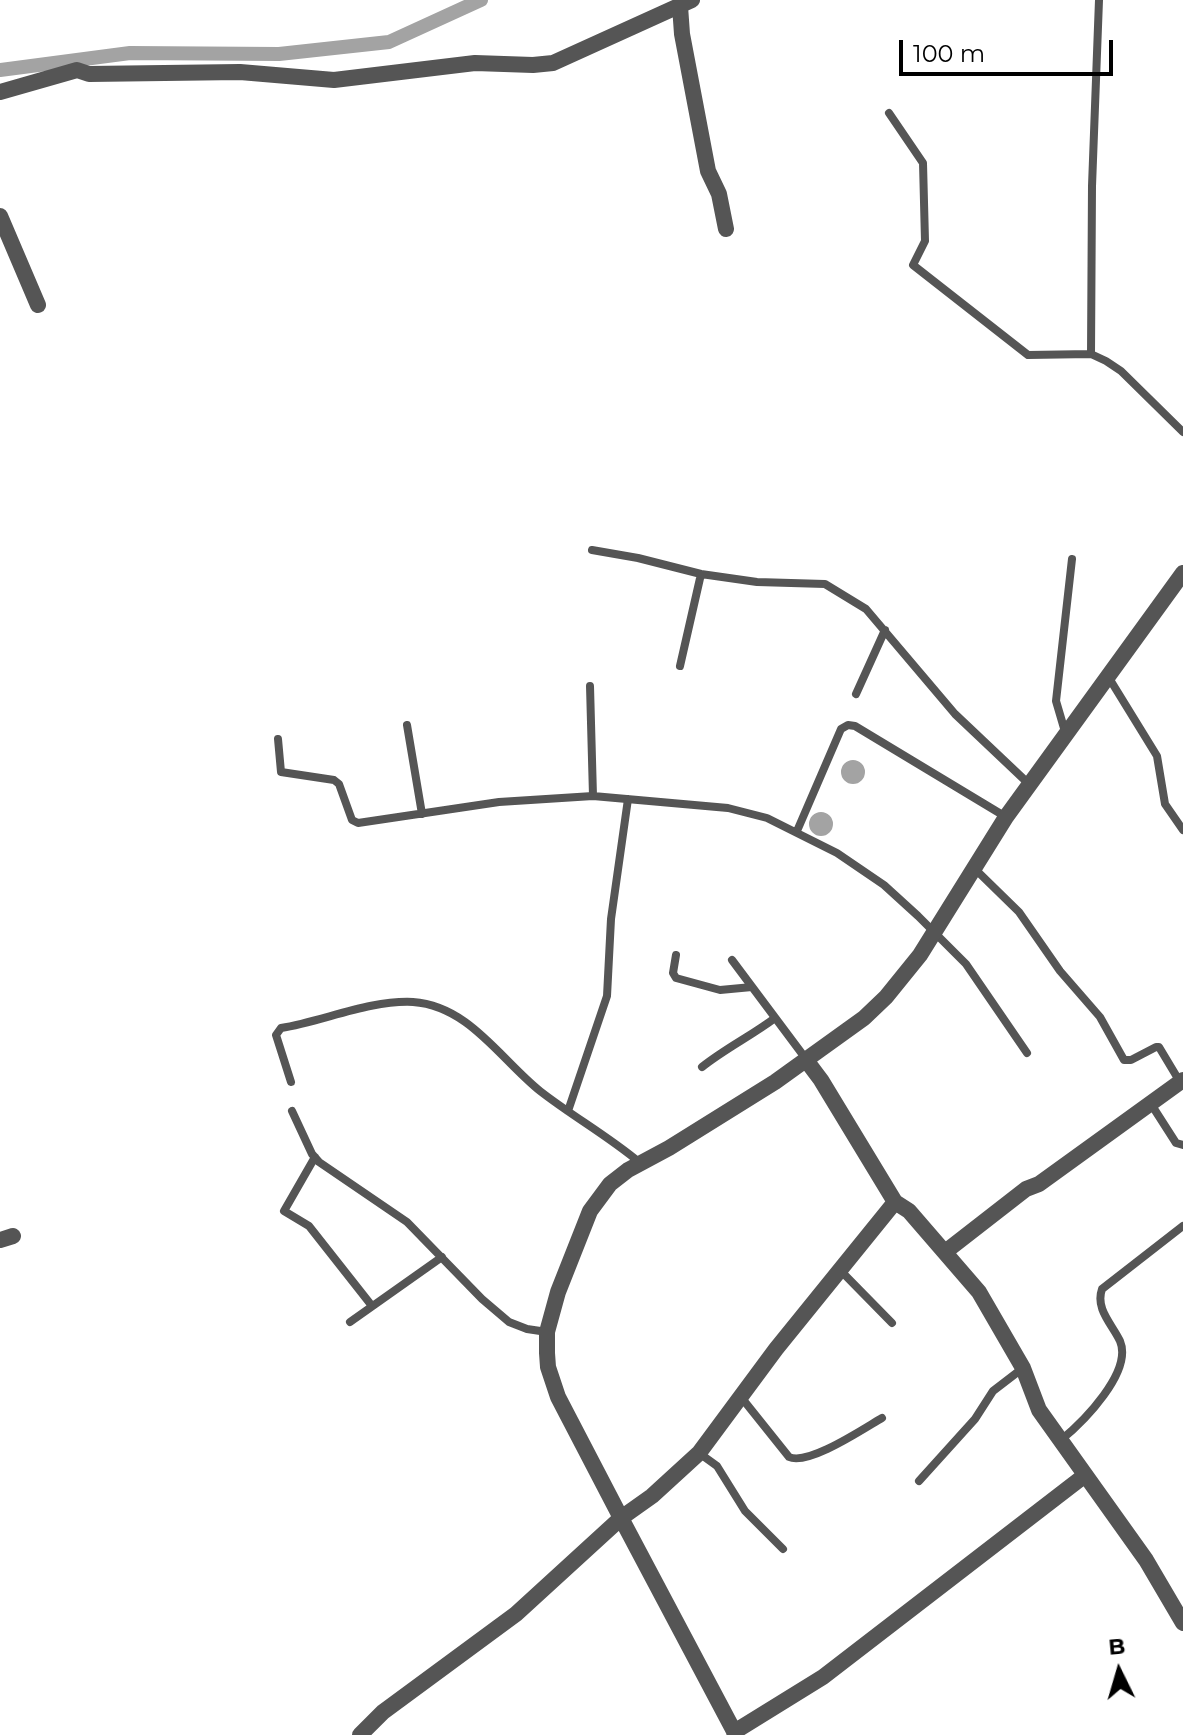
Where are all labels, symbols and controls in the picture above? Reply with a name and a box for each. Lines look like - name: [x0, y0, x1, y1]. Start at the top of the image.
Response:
- scale bar: [903, 24, 1117, 74]
- text: 100 m: [913, 39, 985, 68]
- north arrow: [1079, 1631, 1159, 1711]
- text: B: [1107, 1632, 1126, 1661]

